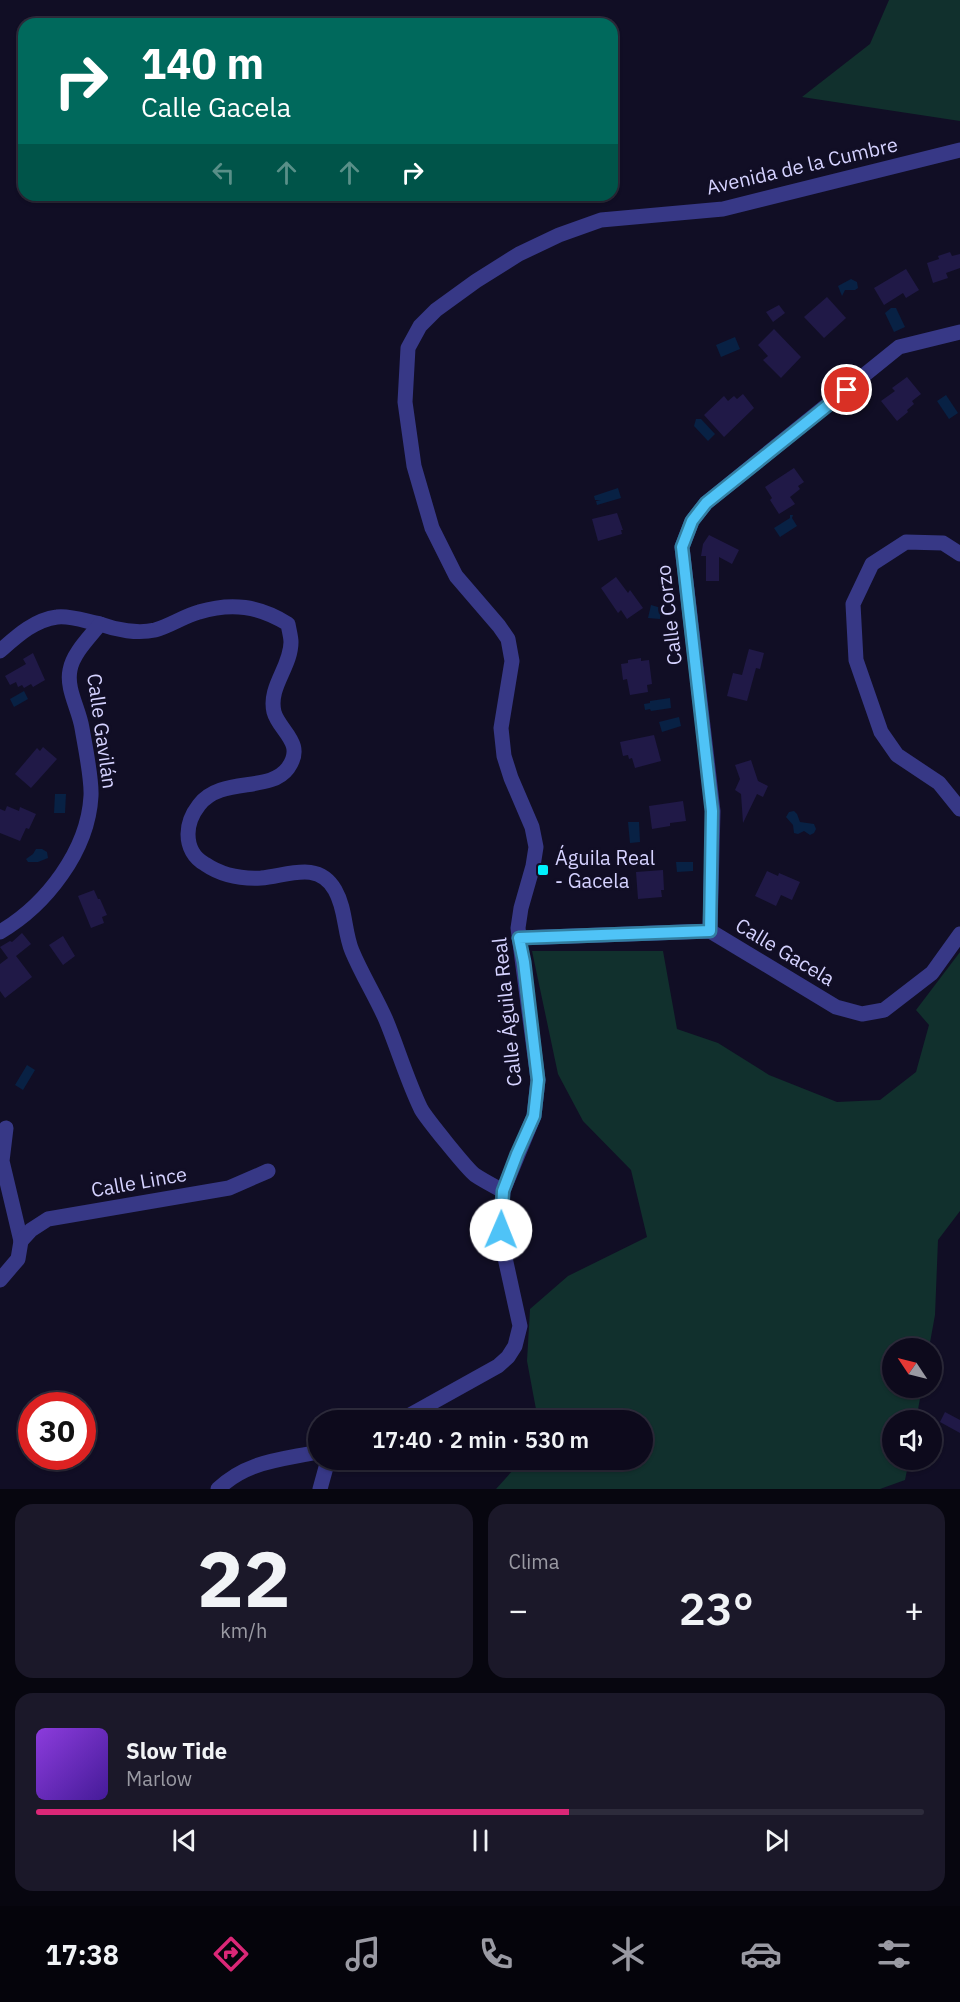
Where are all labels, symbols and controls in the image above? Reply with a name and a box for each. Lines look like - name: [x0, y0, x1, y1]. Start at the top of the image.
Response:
- text: 140 m: [141, 36, 264, 91]
- icon: right: [42, 42, 120, 120]
- text: Calle Gacela: [141, 89, 291, 124]
- street label: Avenida de la Cumbre: [704, 130, 900, 201]
- icon: left: [207, 156, 240, 189]
- icon: ahead: [270, 156, 303, 189]
- icon: ahead: [333, 156, 366, 189]
- icon: right: [396, 156, 429, 189]
- pin: [821, 364, 872, 415]
- icon: arrive: [830, 373, 863, 406]
- street label: Calle Corzo: [649, 563, 688, 667]
- street label: Calle Gavilán: [81, 671, 124, 790]
- place label: Águila Real - Gacela: [555, 844, 655, 894]
- marker: Águila Real - Gacela: [536, 863, 550, 877]
- street label: Calle Gacela: [731, 911, 840, 992]
- street label: Calle Águila Real: [485, 936, 528, 1088]
- street label: Calle Lince: [89, 1160, 189, 1203]
- position arrow: [469, 1198, 533, 1262]
- north arrow: [882, 1338, 942, 1398]
- map controls: [882, 1338, 942, 1470]
- speed limit sign: 30: [18, 1392, 96, 1470]
- button: sound: [882, 1410, 942, 1470]
- text: 17:40 · 2 min · 530 m: [372, 1425, 589, 1454]
- text: 22: [197, 1527, 291, 1628]
- text: Clima: [509, 1548, 560, 1575]
- text: 23°: [679, 1579, 754, 1637]
- text: −: [509, 1588, 528, 1631]
- text: +: [904, 1588, 924, 1631]
- text: km/h: [220, 1617, 267, 1644]
- text: Slow Tide: [126, 1736, 227, 1765]
- text: Marlow: [126, 1765, 192, 1792]
- icon: previous: [168, 1824, 201, 1857]
- icon: pause: [464, 1824, 497, 1857]
- icon: next: [760, 1824, 793, 1857]
- icon: directions: [210, 1933, 252, 1975]
- icon: music: [342, 1933, 384, 1975]
- icon: phone: [475, 1933, 517, 1975]
- icon: climate: [607, 1933, 649, 1975]
- icon: car: [740, 1933, 782, 1975]
- icon: filters: [873, 1933, 915, 1975]
- text: 17:38: [45, 1937, 119, 1972]

